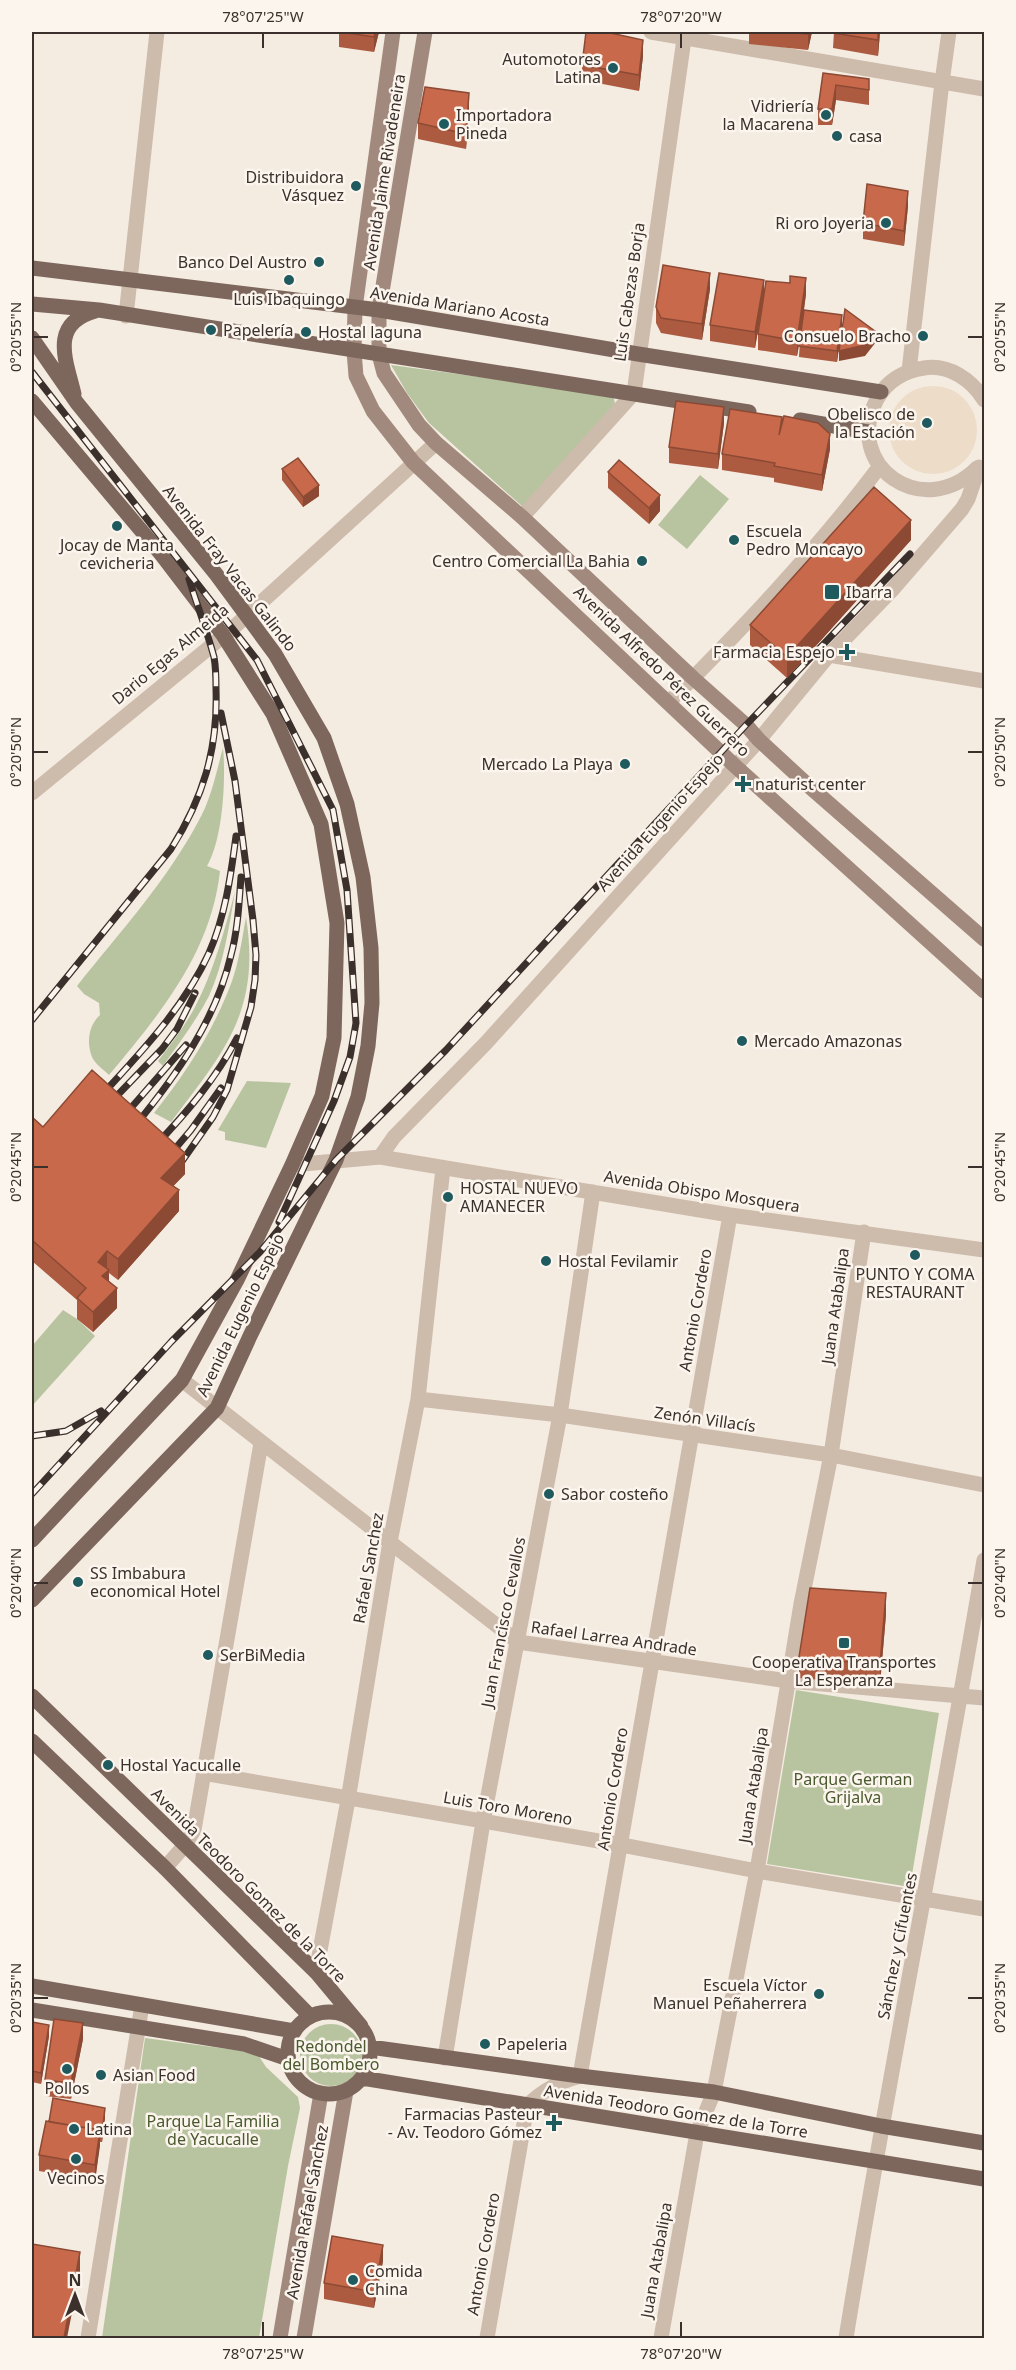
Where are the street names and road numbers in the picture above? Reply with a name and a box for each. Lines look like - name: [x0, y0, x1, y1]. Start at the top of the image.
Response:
- street label: Avenida Jaime Rivadeneira: [358, 72, 410, 272]
- street label: Luis Cabezas Borja: [608, 221, 650, 363]
- street label: Avenida Mariano Acosta: [369, 281, 551, 331]
- street label: Avenida Fray Vacas Galindo: [158, 480, 302, 656]
- street label: Avenida Alfredo Pérez Guerrero: [569, 581, 755, 761]
- street label: Dario Egas Almeida: [107, 599, 233, 709]
- street label: Avenida Eugenio Espejo: [592, 748, 728, 896]
- street label: Avenida Obispo Mosquera: [602, 1165, 802, 1217]
- street label: Avenida Eugenio Espejo: [191, 1230, 289, 1400]
- street label: Juana Atabalipa: [816, 1246, 854, 1368]
- street label: Antonio Cordero: [673, 1247, 717, 1373]
- street label: Zenón Villacís: [653, 1401, 757, 1437]
- street label: Rafael Sanchez: [347, 1511, 389, 1625]
- street label: Juan Francisco Cevallos: [475, 1535, 530, 1711]
- street label: Rafael Larrea Andrade: [530, 1615, 698, 1661]
- street label: Juana Atabalipa: [733, 1725, 773, 1847]
- street label: Antonio Cordero: [591, 1726, 633, 1852]
- street label: Avenida Teodoro Gomez de la Torre: [147, 1783, 351, 1987]
- street label: Luis Toro Moreno: [442, 1786, 574, 1830]
- street label: Sánchez y Cifuentes: [872, 1871, 922, 2021]
- street label: Avenida Teodoro Gomez de la Torre: [542, 2079, 810, 2143]
- street label: Avenida Rafael Sánchez: [281, 2123, 333, 2301]
- street label: Antonio Cordero: [461, 2191, 505, 2317]
- street label: Juana Atabalipa: [635, 2200, 677, 2322]

